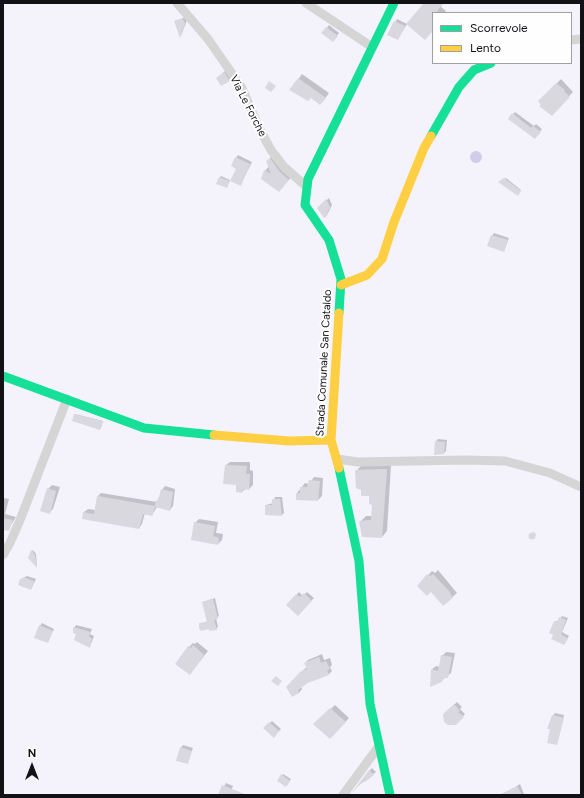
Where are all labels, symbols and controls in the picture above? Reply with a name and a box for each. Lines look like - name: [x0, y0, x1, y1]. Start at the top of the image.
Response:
- legend: [432, 12, 572, 64]
- text: Scorrevole: [470, 21, 528, 35]
- text: Lento: [470, 41, 501, 55]
- street label: Via Le Forche: [227, 73, 269, 139]
- street label: Strada Comunale San Cataldo: [314, 289, 334, 437]
- north arrow: [12, 746, 52, 786]
- text: N: [28, 747, 36, 760]

